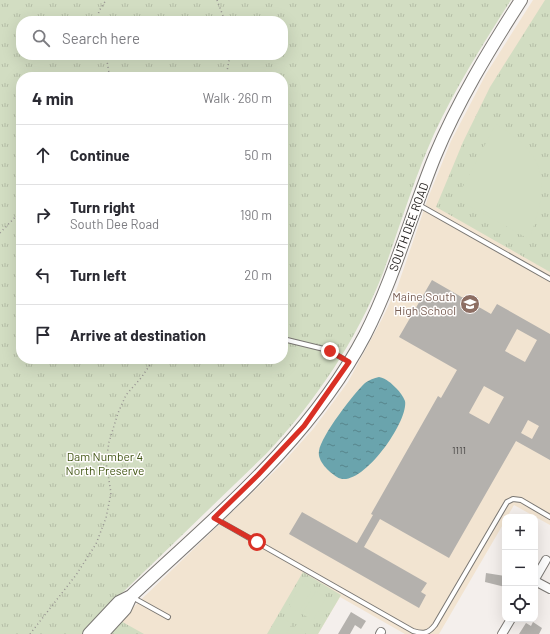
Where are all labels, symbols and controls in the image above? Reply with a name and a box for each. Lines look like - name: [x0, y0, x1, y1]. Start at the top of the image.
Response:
- search box: [16, 16, 288, 60]
- icon: search: [30, 27, 52, 49]
- text: Search here: [62, 29, 140, 47]
- text: 4 min: [32, 88, 74, 108]
- text: Walk · 260 m: [203, 90, 272, 106]
- icon: ahead: [32, 144, 54, 166]
- text: Continue: [70, 146, 130, 164]
- text: 50 m: [245, 147, 272, 163]
- street label: SOUTH DEE ROAD: [386, 180, 431, 273]
- text: Turn right: [70, 198, 135, 216]
- icon: right: [32, 204, 54, 226]
- text: 190 m: [240, 207, 272, 223]
- text: South Dee Road: [70, 216, 159, 232]
- icon: left: [32, 264, 54, 286]
- text: Turn left: [70, 266, 126, 284]
- text: 20 m: [244, 267, 272, 283]
- place label: Maine South High School: [392, 289, 456, 317]
- school or university icon: Maine South High School: [459, 293, 481, 315]
- icon: arrive: [32, 324, 54, 346]
- text: Arrive at destination: [70, 326, 206, 344]
- route end: [321, 342, 339, 360]
- house number: 1111: [452, 444, 466, 456]
- park label: Dam Number 4 North Preserve: [66, 449, 144, 477]
- map controls: [502, 514, 538, 622]
- button: +: [502, 514, 538, 550]
- route start: [248, 533, 266, 551]
- button: −: [502, 550, 538, 586]
- button: locate: [502, 586, 538, 622]

